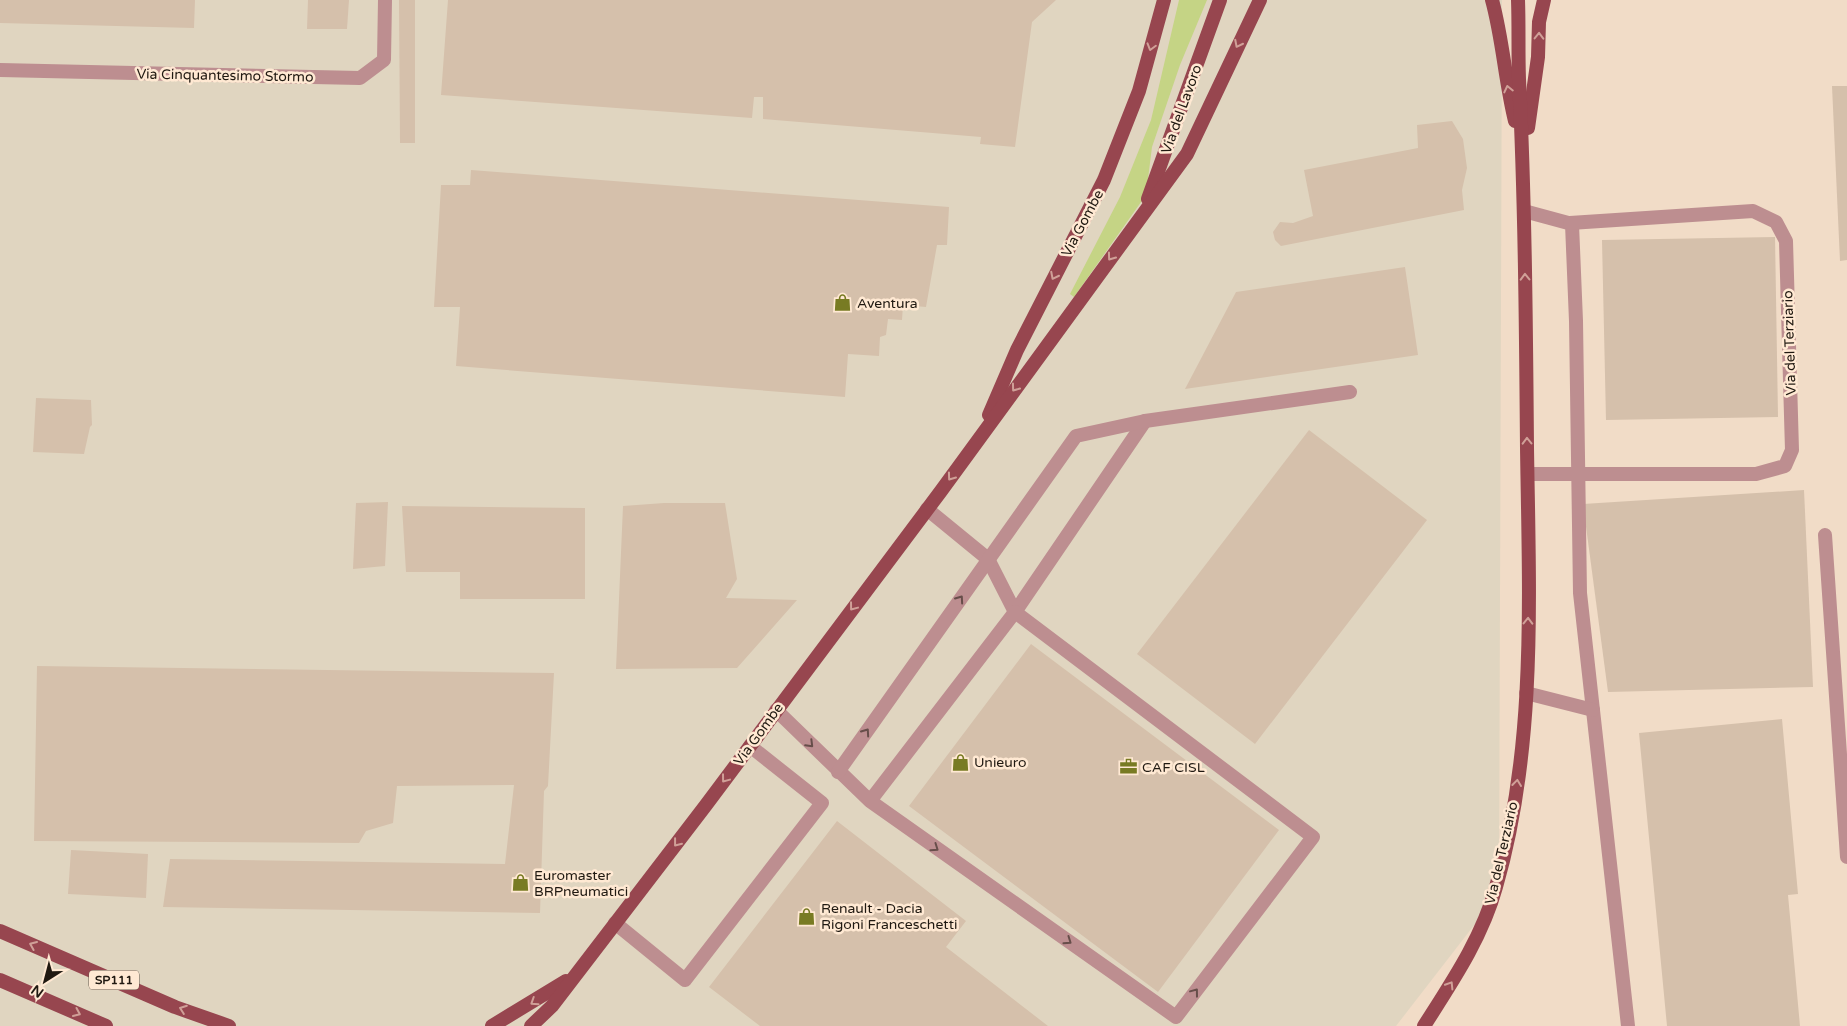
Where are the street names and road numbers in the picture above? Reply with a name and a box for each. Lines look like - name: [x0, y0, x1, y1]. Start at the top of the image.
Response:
- street label: Via del Lavoro: [1157, 62, 1205, 156]
- street label: Via Cinquantesimo Stormo: [136, 65, 314, 86]
- street label: Via Gombe: [1058, 187, 1107, 260]
- street label: Via del Terziario: [1779, 290, 1800, 396]
- street label: Via Gombe: [730, 700, 787, 769]
- street label: Via del Terziario: [1481, 800, 1522, 906]
- road number: SP111: [89, 970, 139, 990]

